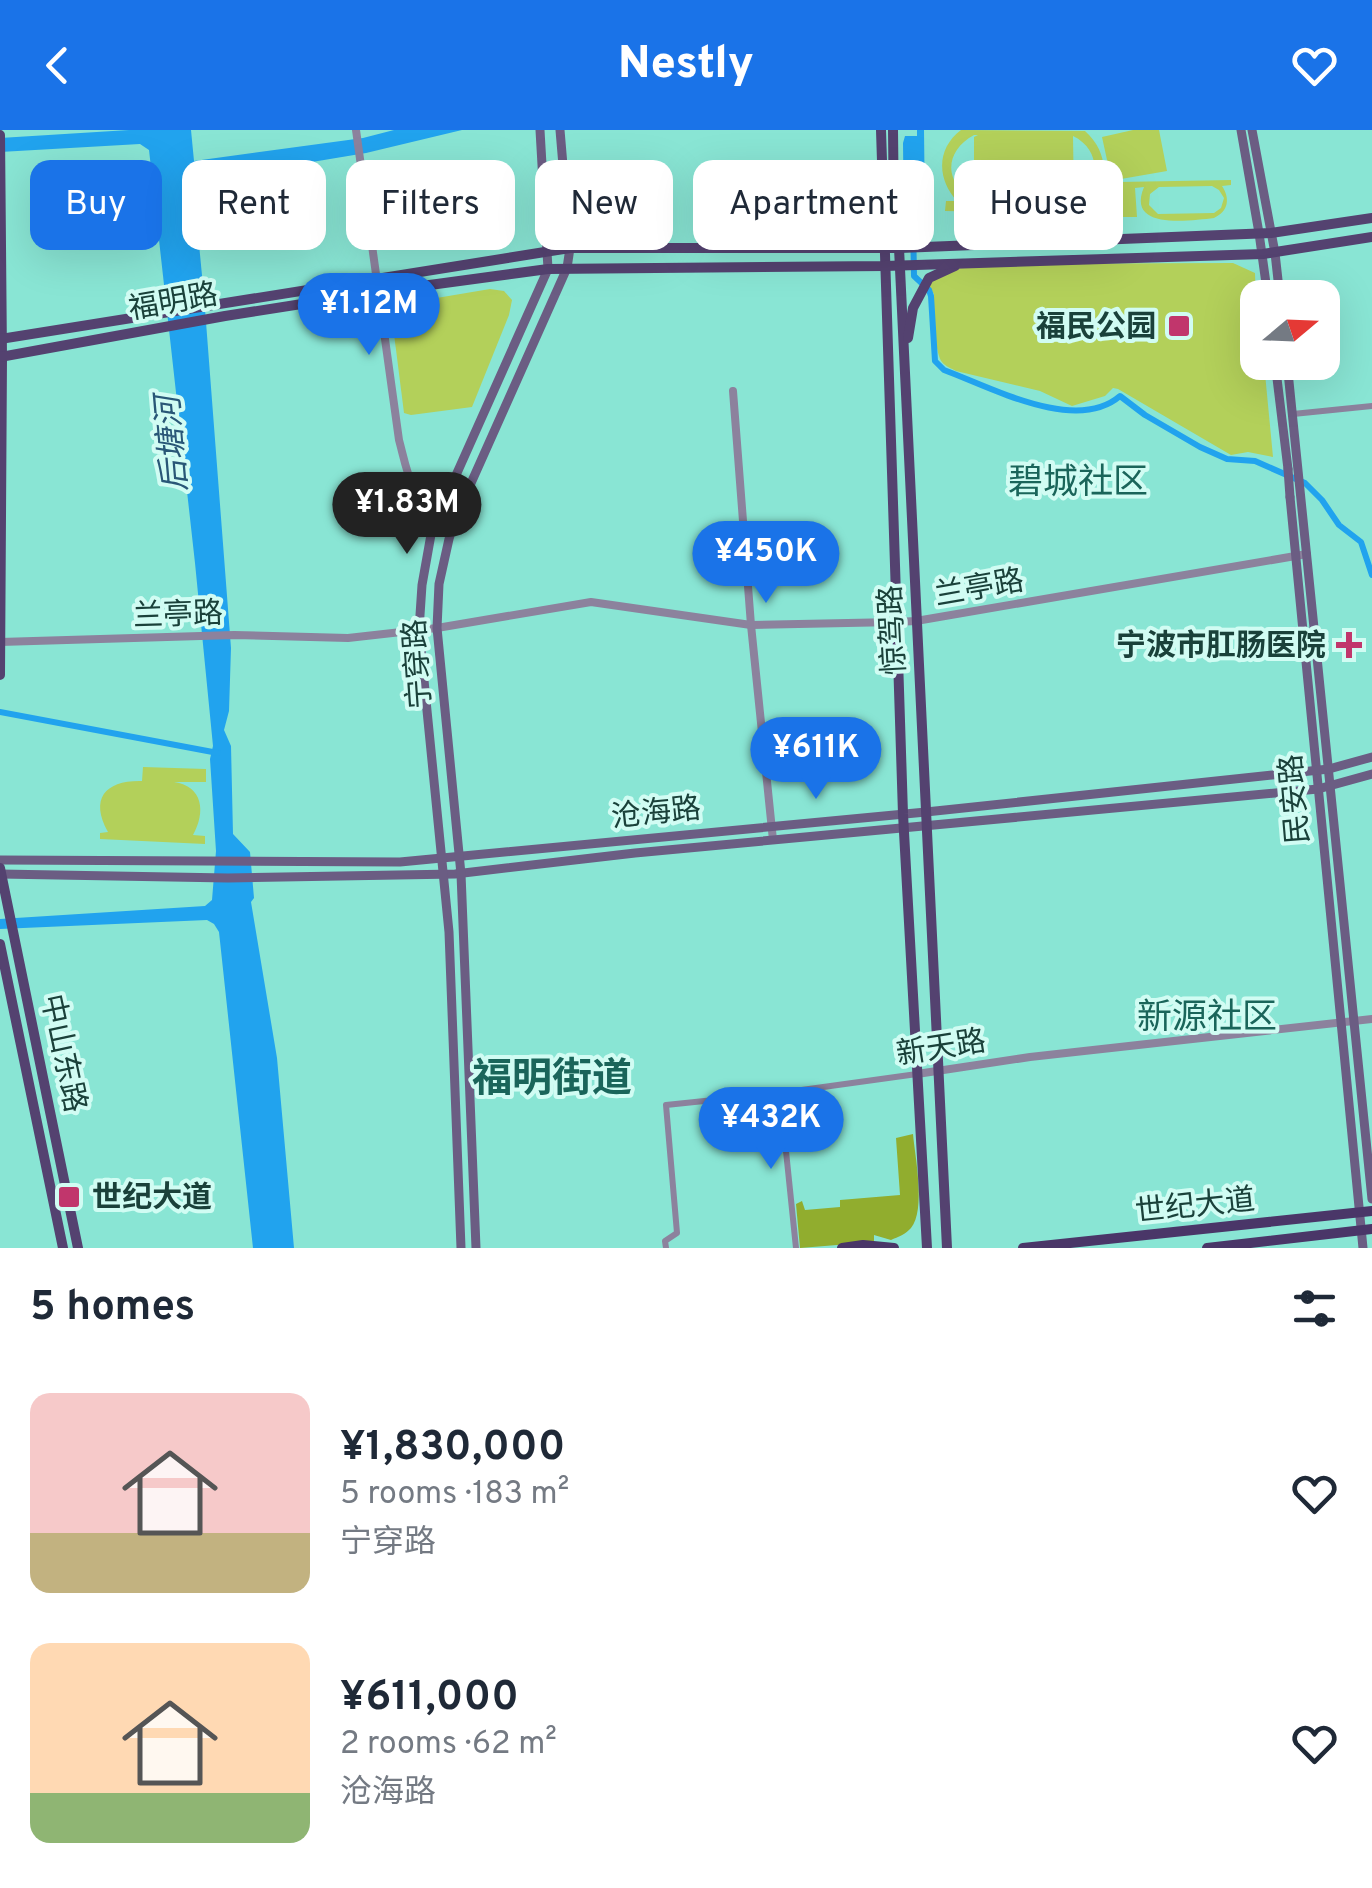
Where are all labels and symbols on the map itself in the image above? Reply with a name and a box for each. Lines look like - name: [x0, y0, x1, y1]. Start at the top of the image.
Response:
- pin: ¥1.12M: [288, 273, 450, 358]
- street label: 福明路: [126, 277, 221, 329]
- north arrow: [1240, 280, 1340, 380]
- place label: 福民公园: [1036, 310, 1156, 347]
- marker: 福民公园: [1166, 313, 1192, 339]
- water label: 后塘河: [149, 388, 198, 493]
- district label: 碧城社区: [1008, 462, 1148, 506]
- pin: ¥1.83M: [326, 472, 488, 557]
- pin: ¥450K: [696, 521, 836, 606]
- street label: 兰亭路: [932, 563, 1027, 615]
- street label: 惊驾路: [874, 584, 915, 676]
- street label: 兰亭路: [132, 596, 224, 637]
- street label: 宁穿路: [398, 618, 441, 710]
- place label: 宁波市肛肠医院: [1116, 629, 1326, 666]
- marker: 宁波市肛肠医院: [1336, 632, 1362, 658]
- pin: ¥611K: [746, 717, 886, 802]
- street label: 民安路: [1274, 752, 1319, 845]
- street label: 沧海路: [610, 791, 703, 838]
- street label: 中山东路: [31, 991, 92, 1116]
- district label: 新源社区: [1137, 997, 1277, 1041]
- street label: 新天路: [894, 1024, 989, 1075]
- district label: 福明街道: [472, 1056, 632, 1106]
- pin: ¥432K: [701, 1087, 841, 1172]
- place label: 世纪大道: [92, 1181, 212, 1218]
- street label: 世纪大道: [1134, 1183, 1257, 1232]
- marker: 世纪大道: [56, 1184, 82, 1210]

